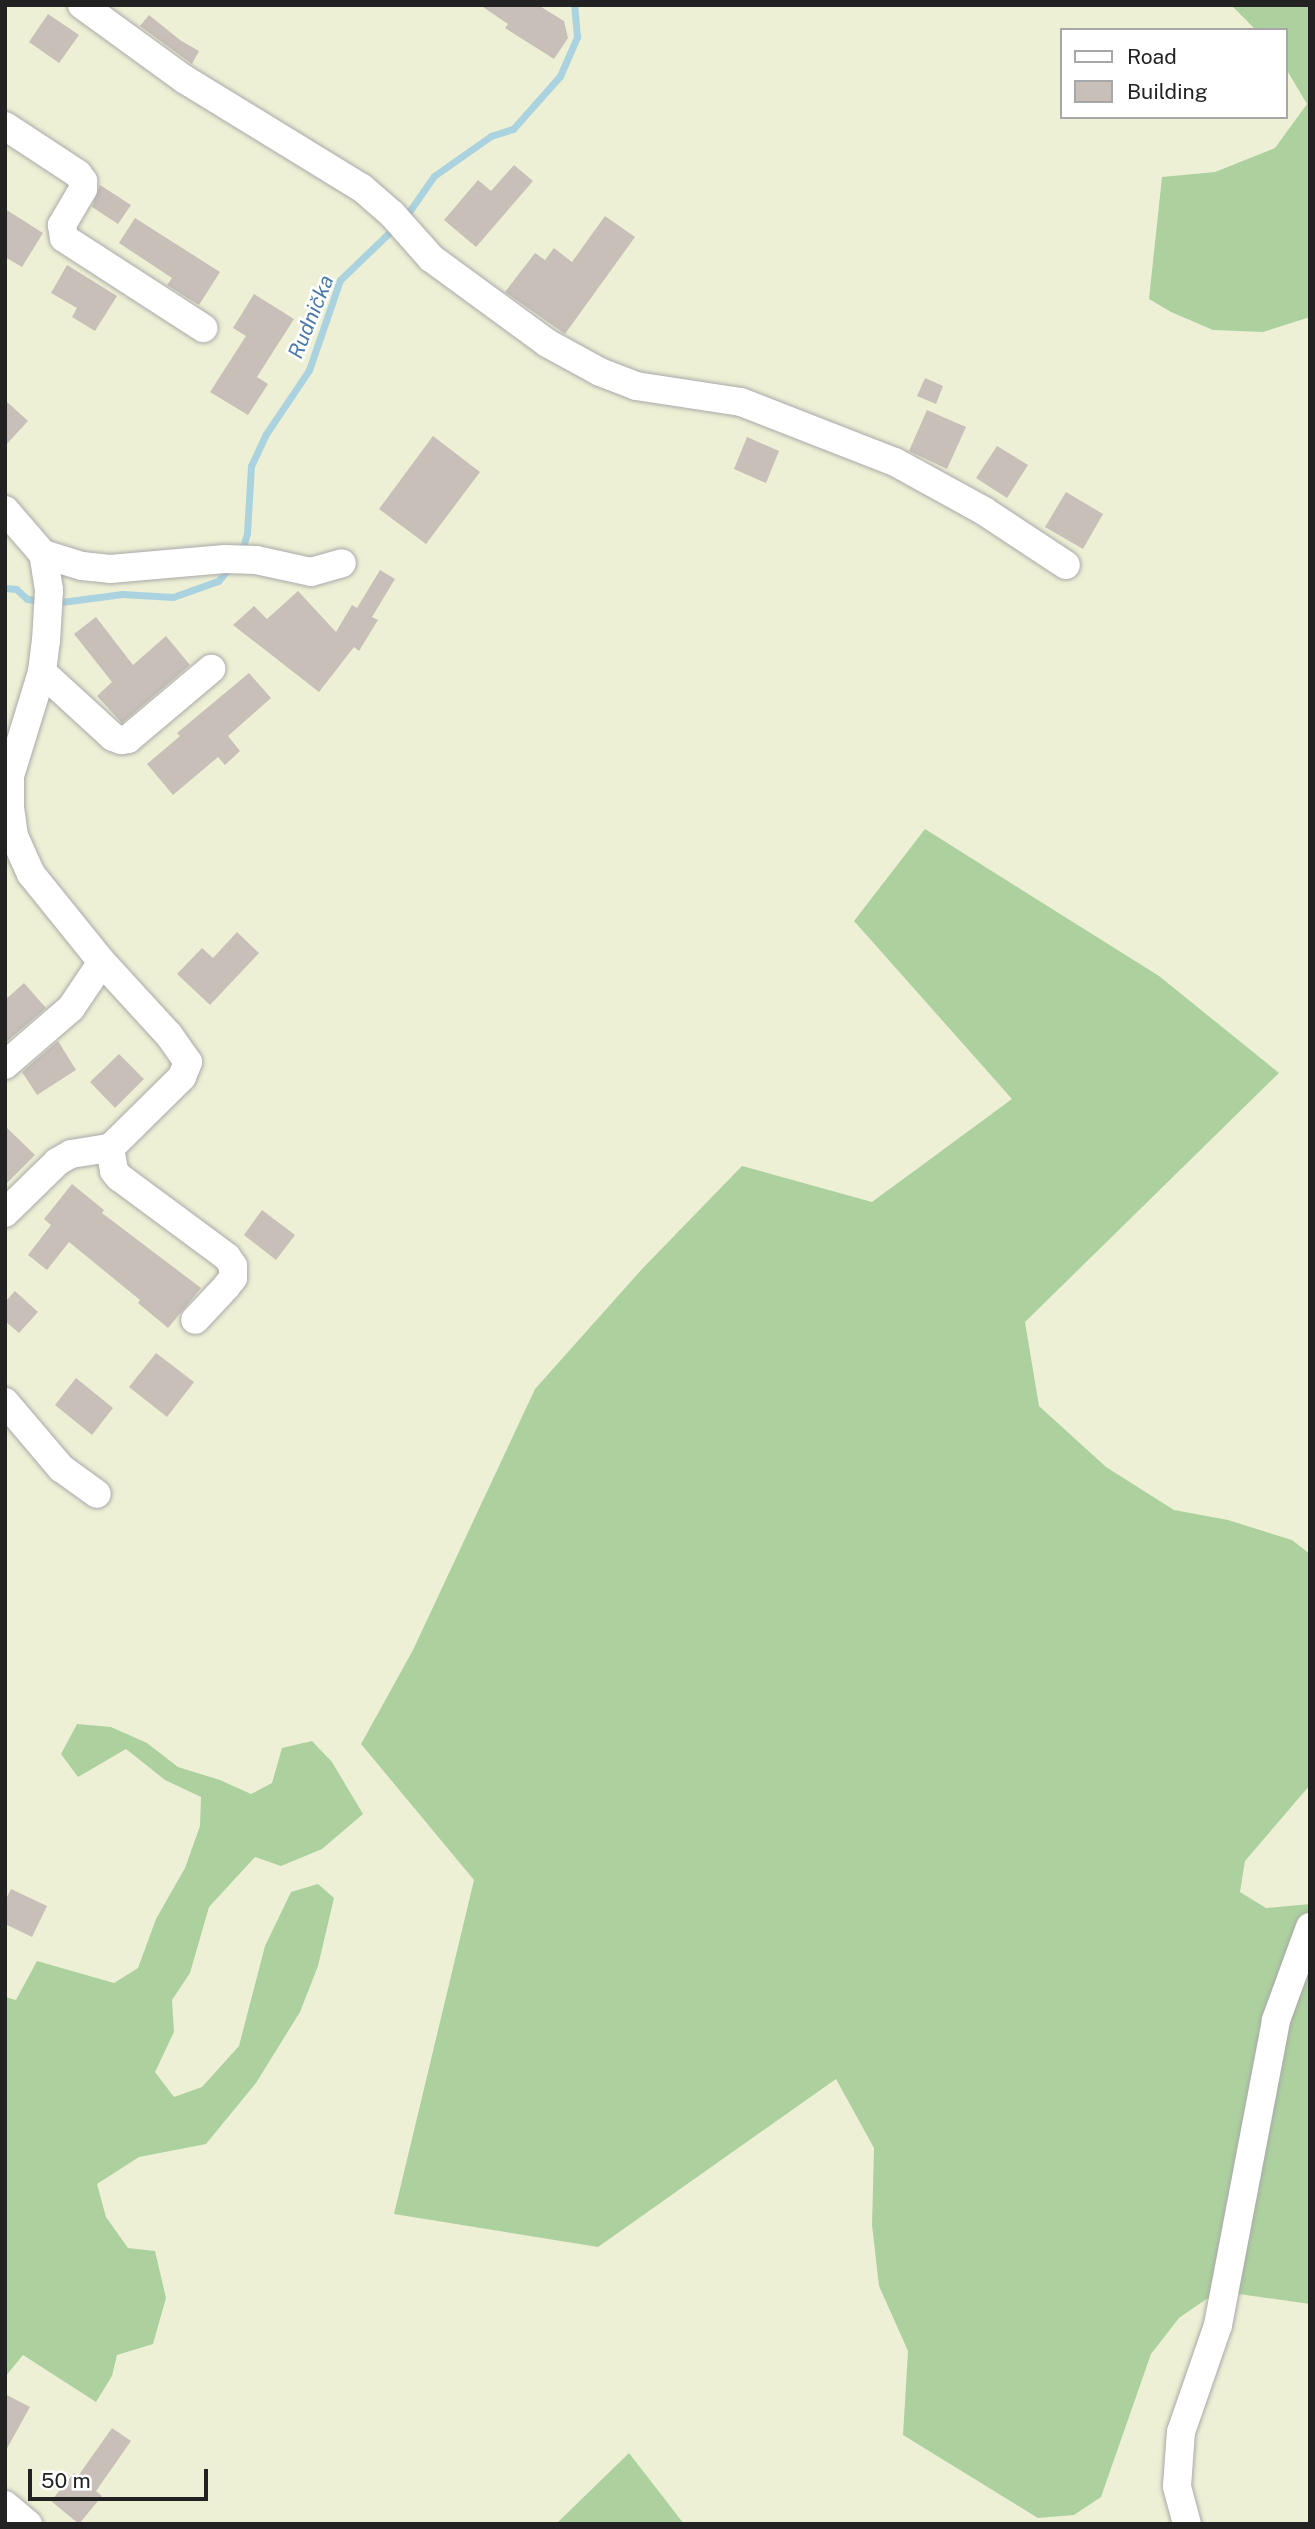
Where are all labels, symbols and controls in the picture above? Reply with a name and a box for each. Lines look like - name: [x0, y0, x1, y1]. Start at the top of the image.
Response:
- legend: [1060, 28, 1287, 119]
- text: Road: [1127, 44, 1177, 69]
- text: Building: [1127, 79, 1208, 104]
- water label: Rudnička: [283, 272, 339, 362]
- scale bar: [32, 2456, 212, 2500]
- text: 50 m: [41, 2468, 91, 2493]

